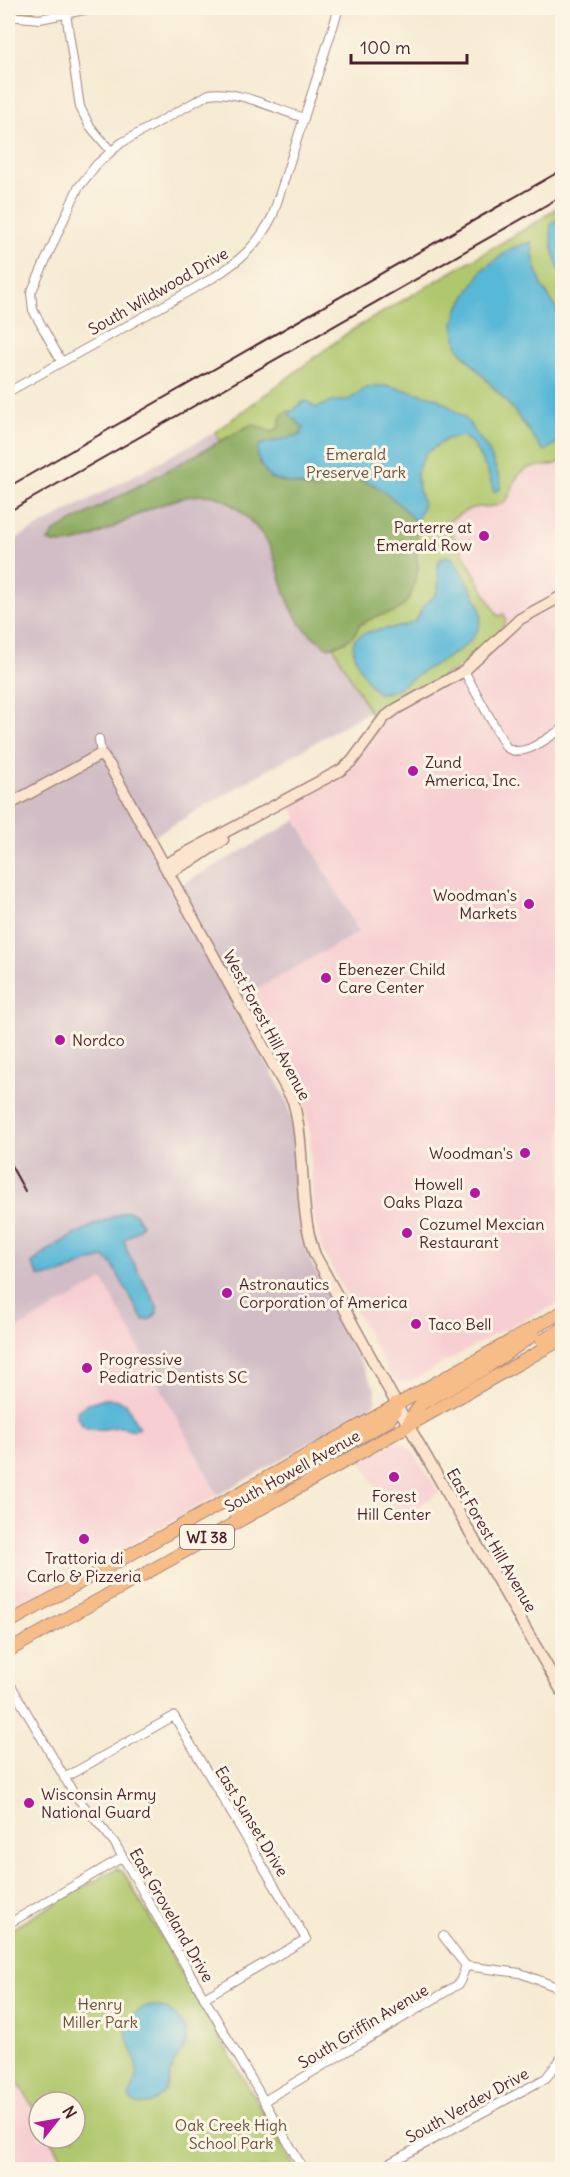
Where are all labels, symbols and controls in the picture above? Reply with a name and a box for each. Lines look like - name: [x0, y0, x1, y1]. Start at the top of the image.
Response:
- scale bar: [351, 27, 466, 65]
- text: 100 m: [360, 36, 411, 59]
- street label: South Wildwood Drive: [84, 243, 232, 339]
- park label: Emerald Preserve Park: [306, 444, 406, 482]
- place label: Parterre at Emerald Row: [376, 517, 473, 555]
- marker: Parterre at Emerald Row: [477, 529, 491, 543]
- place label: Zund America, Inc.: [425, 752, 520, 790]
- marker: Zund America, Inc.: [406, 764, 420, 778]
- place label: Woodman's Markets: [433, 885, 517, 923]
- marker: Woodman's Markets: [522, 897, 536, 911]
- street label: West Forest Hill Avenue: [219, 946, 315, 1104]
- place label: Ebenezer Child Care Center: [338, 959, 445, 997]
- marker: Ebenezer Child Care Center: [319, 971, 333, 985]
- place label: Nordco: [72, 1030, 125, 1050]
- marker: Nordco: [53, 1033, 67, 1047]
- place label: Woodman's: [429, 1143, 513, 1163]
- marker: Woodman's: [518, 1146, 532, 1160]
- place label: Howell Oaks Plaza: [383, 1174, 463, 1212]
- marker: Howell Oaks Plaza: [468, 1186, 482, 1200]
- place label: Cozumel Mexcian Restaurant: [419, 1214, 544, 1252]
- marker: Cozumel Mexcian Restaurant: [400, 1226, 414, 1240]
- place label: Astronautics Corporation of America: [239, 1274, 408, 1312]
- marker: Astronautics Corporation of America: [220, 1286, 234, 1300]
- place label: Taco Bell: [428, 1314, 491, 1334]
- marker: Taco Bell: [409, 1317, 423, 1331]
- place label: Progressive Pediatric Dentists SC: [99, 1349, 247, 1387]
- marker: Progressive Pediatric Dentists SC: [80, 1361, 94, 1375]
- street label: South Howell Avenue: [221, 1425, 363, 1517]
- street label: East Forest Hill Avenue: [443, 1464, 541, 1616]
- marker: Forest Hill Center: [387, 1470, 401, 1484]
- place label: Forest Hill Center: [357, 1486, 432, 1524]
- road number: WI 38: [180, 1525, 234, 1549]
- marker: Trattoria di Carlo & Pizzeria: [77, 1532, 91, 1546]
- place label: Trattoria di Carlo & Pizzeria: [27, 1548, 141, 1586]
- street label: East Sunset Drive: [211, 1762, 293, 1880]
- place label: Wisconsin Army National Guard: [41, 1784, 156, 1822]
- marker: Wisconsin Army National Guard: [22, 1796, 36, 1810]
- street label: East Groveland Drive: [126, 1845, 218, 1985]
- street label: South Griffin Avenue: [294, 1979, 432, 2073]
- park label: Henry Miller Park: [62, 1994, 138, 2032]
- street label: South Verdev Drive: [402, 2063, 532, 2147]
- north arrow: [27, 2090, 87, 2150]
- text: N: [58, 2102, 81, 2122]
- park label: Oak Creek High School Park: [175, 2115, 287, 2153]

